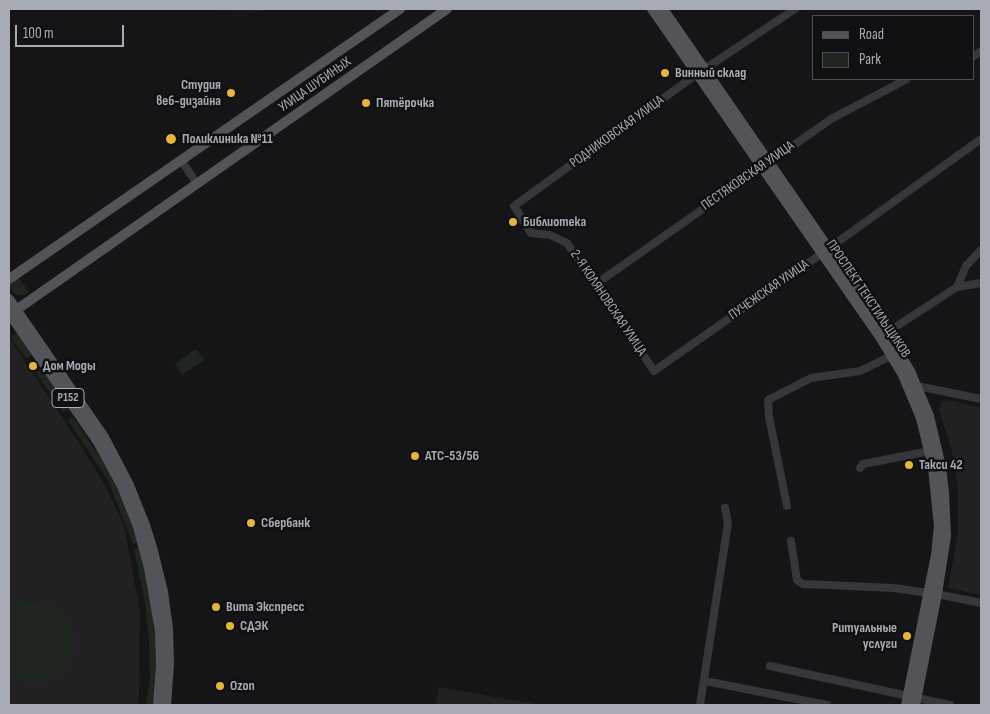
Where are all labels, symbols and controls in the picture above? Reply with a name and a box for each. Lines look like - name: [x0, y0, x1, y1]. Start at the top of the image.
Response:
- scale bar: [18, 15, 126, 47]
- legend: [812, 15, 975, 80]
- text: 100 m: [23, 24, 54, 43]
- text: Road: [859, 25, 884, 44]
- text: Park: [859, 50, 881, 69]
- street label: УЛИЦА ШУБИНЫХ: [276, 54, 354, 116]
- place label: Винный склад: [675, 65, 746, 81]
- marker: Винный склад: [659, 67, 671, 79]
- place label: Студия веб-дизайна: [156, 77, 221, 110]
- marker: Студия веб-дизайна: [225, 87, 237, 99]
- street label: РОДНИКОВСКАЯ УЛИЦА: [567, 92, 667, 172]
- place label: Пятёрочка: [376, 95, 434, 111]
- marker: Пятёрочка: [360, 97, 372, 109]
- place label: Поликлиника №11: [182, 131, 273, 147]
- marker: Поликлиника №11: [164, 132, 178, 146]
- street label: ПЕСТЯКОВСКАЯ УЛИЦА: [698, 138, 798, 214]
- place label: Библиотека: [523, 214, 586, 230]
- marker: Библиотека: [507, 216, 519, 228]
- street label: ПРОСПЕКТ ТЕКСТИЛЬЩИКОВ: [822, 237, 914, 361]
- street label: 2-Я КОЛЯНОВСКАЯ УЛИЦА: [566, 247, 650, 359]
- street label: ПУЧЕЖСКАЯ УЛИЦА: [726, 256, 812, 324]
- place label: Дом Моды: [43, 358, 96, 374]
- marker: Дом Моды: [27, 360, 39, 372]
- road number: Р152: [52, 388, 84, 408]
- place label: АТС-53/56: [425, 448, 479, 464]
- marker: АТС-53/56: [409, 450, 421, 462]
- place label: Такси 42: [919, 457, 963, 473]
- marker: Такси 42: [903, 459, 915, 471]
- place label: Сбербанк: [261, 515, 310, 531]
- marker: Сбербанк: [245, 517, 257, 529]
- place label: Вита Экспресс: [226, 599, 305, 615]
- marker: Вита Экспресс: [210, 601, 222, 613]
- place label: СДЭК: [240, 618, 268, 634]
- marker: СДЭК: [224, 620, 236, 632]
- place label: Ритуальные услуги: [832, 620, 897, 652]
- marker: Ритуальные услуги: [901, 630, 913, 642]
- place label: Ozon: [230, 678, 255, 694]
- marker: Ozon: [214, 680, 226, 692]

